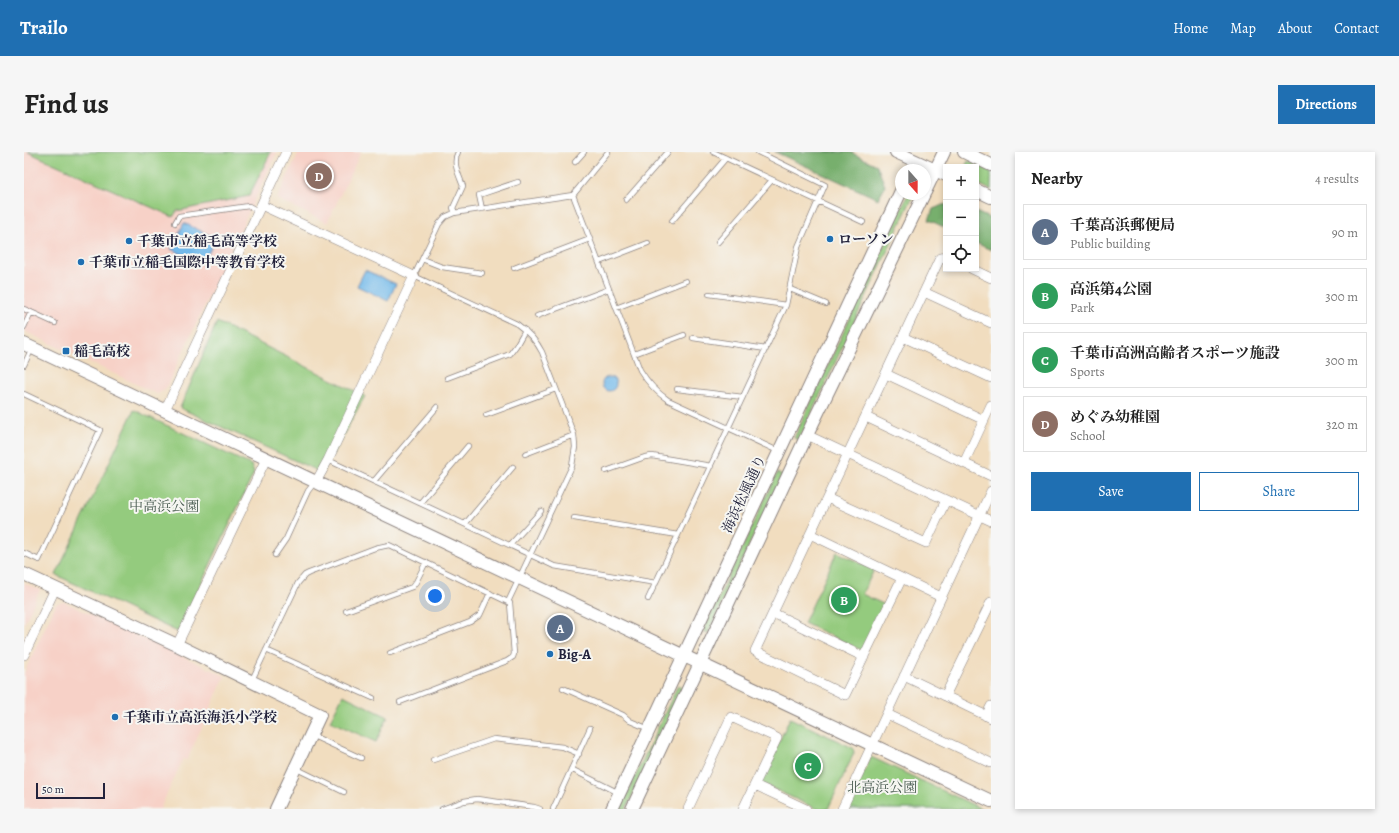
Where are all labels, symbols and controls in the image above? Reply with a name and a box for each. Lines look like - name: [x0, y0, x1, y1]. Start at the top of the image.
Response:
- text: Trailo: [20, 15, 68, 41]
- text: Home: [1173, 19, 1208, 38]
- text: Map: [1230, 19, 1256, 38]
- text: About: [1278, 19, 1312, 38]
- text: Contact: [1334, 19, 1379, 38]
- text: Find us: [24, 85, 109, 123]
- button: Directions: [1278, 85, 1375, 124]
- pin: D: [306, 161, 332, 191]
- north arrow: [895, 164, 931, 200]
- map controls: [943, 164, 979, 272]
- button: +: [943, 164, 979, 200]
- text: Nearby: [1031, 167, 1082, 190]
- text: 4 results: [1315, 170, 1359, 187]
- button: −: [943, 200, 979, 236]
- text: 千葉高浜郵便局: [1070, 215, 1175, 235]
- text: A: [1041, 224, 1049, 241]
- text: 90 m: [1332, 224, 1358, 241]
- place label: ローソン: [838, 230, 893, 249]
- place label: 千葉市立稲毛高等学校: [137, 232, 277, 251]
- marker: ローソン: [825, 234, 835, 244]
- text: Public building: [1070, 235, 1150, 252]
- marker: 千葉市立稲毛高等学校: [124, 236, 134, 246]
- button: locate: [943, 236, 979, 272]
- place label: 千葉市立稲毛国際中等教育学校: [89, 253, 285, 272]
- marker: 千葉市立稲毛国際中等教育学校: [76, 257, 86, 267]
- text: 高浜第4公園: [1070, 279, 1152, 299]
- text: B: [1041, 288, 1049, 305]
- text: 300 m: [1325, 288, 1358, 305]
- text: Park: [1070, 299, 1094, 316]
- place label: 稲毛高校: [74, 342, 130, 361]
- text: 千葉市高洲高齢者スポーツ施設: [1070, 343, 1279, 363]
- marker: 稲毛高校: [61, 346, 71, 356]
- text: C: [1041, 352, 1049, 369]
- text: 300 m: [1325, 352, 1358, 369]
- text: Sports: [1070, 363, 1105, 380]
- text: めぐみ幼稚園: [1070, 407, 1160, 427]
- text: D: [1040, 416, 1050, 433]
- text: 320 m: [1326, 416, 1358, 433]
- text: School: [1070, 427, 1105, 444]
- street label: 海浜松風通り: [718, 452, 770, 536]
- button: Save: [1031, 472, 1191, 511]
- button: Share: [1199, 472, 1359, 511]
- park label: 中高浜公園: [129, 497, 199, 516]
- pin: B: [831, 585, 857, 615]
- your location: [425, 586, 445, 606]
- pin: A: [547, 613, 573, 643]
- place label: Big-A: [558, 645, 591, 664]
- marker: Big-A: [545, 649, 555, 659]
- place label: 千葉市立高浜海浜小学校: [123, 708, 277, 727]
- marker: 千葉市立高浜海浜小学校: [110, 712, 120, 722]
- pin: C: [795, 751, 821, 781]
- park label: 北高浜公園: [847, 778, 917, 797]
- scale bar: [36, 781, 105, 800]
- text: 50 m: [42, 782, 64, 797]

